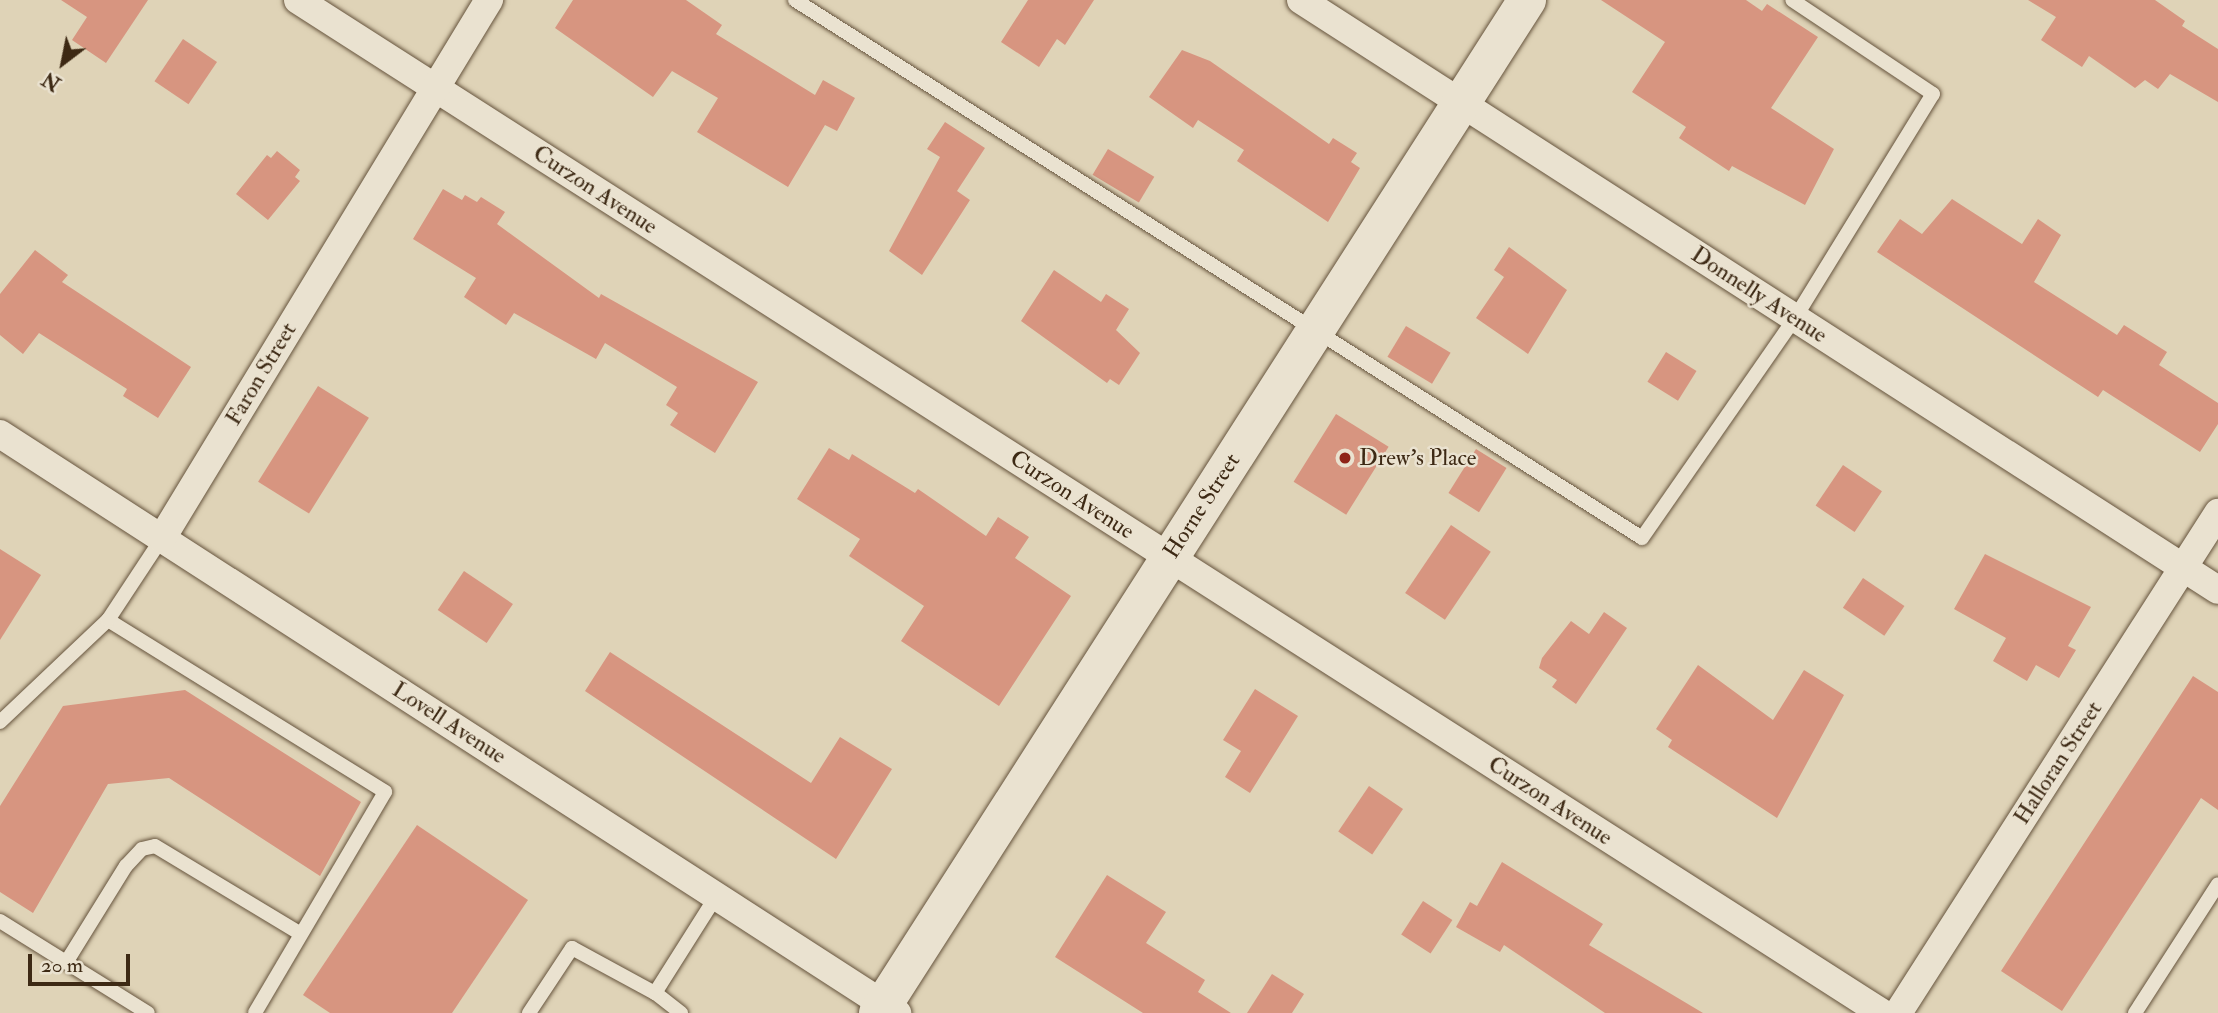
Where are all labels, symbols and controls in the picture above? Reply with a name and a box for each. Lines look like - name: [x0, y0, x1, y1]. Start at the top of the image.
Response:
- north arrow: [28, 28, 98, 98]
- text: N: [38, 66, 65, 95]
- street label: Curzon Avenue: [528, 140, 662, 240]
- street label: Donnelly Avenue: [1686, 241, 1832, 349]
- street label: Faron Street: [220, 318, 302, 430]
- place label: Drew's Place: [1359, 444, 1476, 472]
- street label: Curzon Avenue: [1005, 445, 1139, 545]
- street label: Horne Street: [1158, 448, 1246, 564]
- marker: Drew's Place: [1337, 450, 1353, 466]
- street label: Lovell Avenue: [387, 676, 511, 770]
- street label: Halloran Street: [2008, 696, 2108, 830]
- street label: Curzon Avenue: [1483, 751, 1617, 851]
- scale bar: [32, 940, 133, 984]
- text: 20 m: [41, 952, 83, 979]

